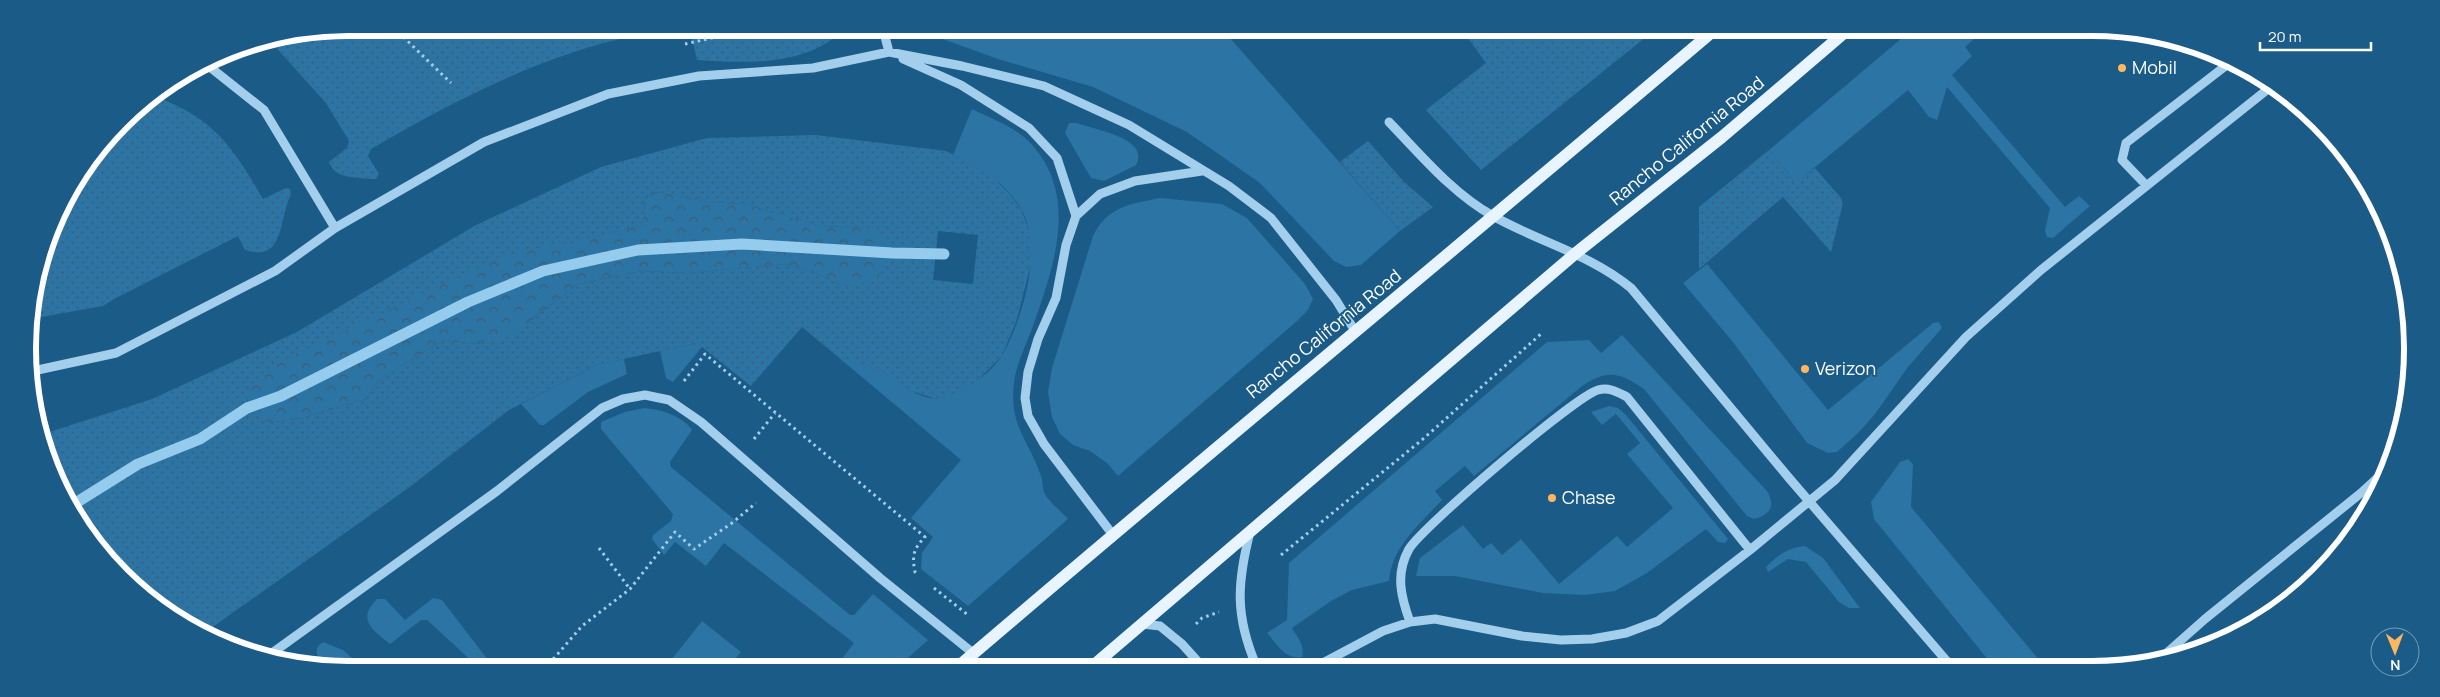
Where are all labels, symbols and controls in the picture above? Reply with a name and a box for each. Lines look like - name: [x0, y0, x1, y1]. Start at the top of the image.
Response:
- scale bar: [2260, 20, 2371, 52]
- text: 20 m: [2268, 26, 2301, 47]
- place label: Mobil: [2132, 55, 2177, 79]
- marker: Mobil: [2116, 62, 2128, 74]
- street label: Rancho California Road: [1604, 70, 1769, 210]
- street label: Rancho California Road: [1241, 263, 1406, 403]
- place label: Verizon: [1815, 356, 1876, 380]
- marker: Verizon: [1799, 363, 1811, 375]
- place label: Chase: [1562, 485, 1616, 509]
- marker: Chase: [1546, 492, 1558, 504]
- north arrow: [2370, 627, 2420, 677]
- text: N: [2390, 656, 2400, 675]

